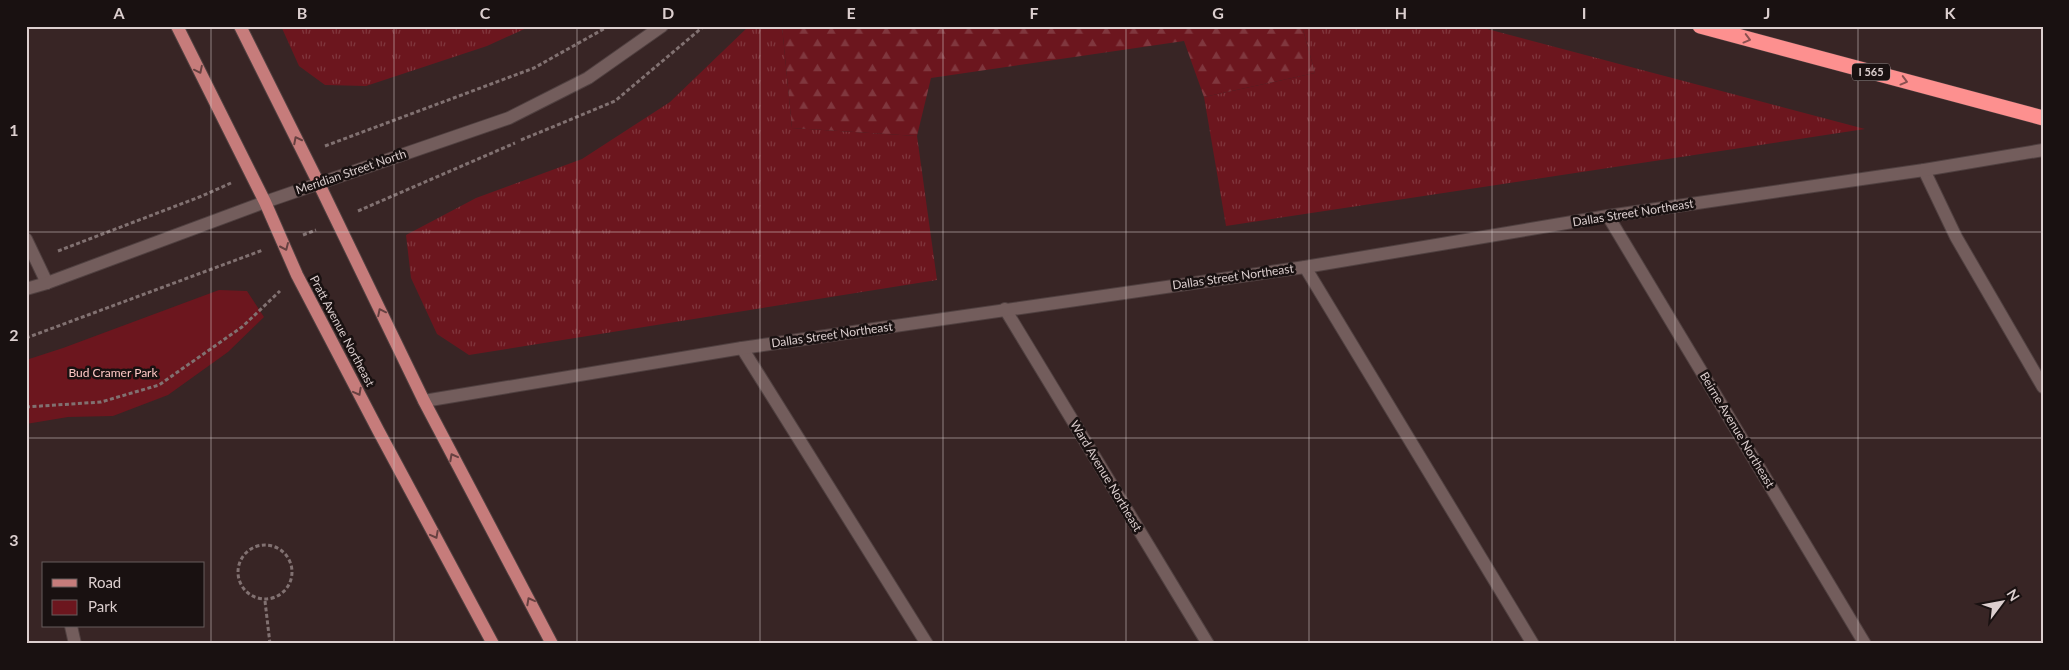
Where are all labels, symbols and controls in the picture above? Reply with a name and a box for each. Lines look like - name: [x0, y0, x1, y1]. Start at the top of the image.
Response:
- text: A: [112, 3, 125, 22]
- text: B: [297, 3, 307, 22]
- text: C: [480, 3, 491, 22]
- text: D: [662, 3, 674, 22]
- text: E: [846, 3, 856, 22]
- text: F: [1029, 3, 1039, 22]
- text: G: [1212, 3, 1224, 22]
- text: H: [1395, 3, 1407, 22]
- text: I: [1582, 3, 1586, 22]
- text: J: [1764, 3, 1770, 22]
- text: K: [1945, 3, 1957, 22]
- one-way arrow: [1743, 33, 1751, 44]
- road number: I 565: [1852, 64, 1890, 80]
- one-way arrow: [193, 65, 203, 74]
- one-way arrow: [1900, 75, 1908, 86]
- text: 1: [9, 120, 19, 139]
- one-way arrow: [293, 136, 303, 145]
- street label: Meridian Street North: [294, 146, 408, 197]
- street label: Dallas Street Northeast: [1571, 195, 1695, 229]
- one-way arrow: [278, 242, 289, 251]
- street label: Dallas Street Northeast: [1171, 260, 1295, 292]
- street label: Pratt Avenue Northeast: [307, 273, 378, 390]
- one-way arrow: [376, 308, 387, 317]
- street label: Dallas Street Northeast: [770, 318, 894, 350]
- text: 2: [9, 325, 19, 344]
- park label: Bud Cramer Park: [68, 365, 158, 380]
- street label: Beirne Avenue Northeast: [1697, 369, 1778, 491]
- one-way arrow: [352, 386, 362, 395]
- street label: Ward Avenue Northeast: [1067, 417, 1146, 535]
- one-way arrow: [449, 454, 459, 463]
- text: 3: [9, 530, 19, 549]
- one-way arrow: [428, 530, 438, 539]
- legend: [42, 562, 205, 628]
- text: Road: [88, 573, 121, 591]
- north arrow: [1976, 578, 2026, 628]
- text: N: [2003, 586, 2024, 604]
- text: Park: [88, 597, 118, 615]
- one-way arrow: [526, 597, 536, 606]

